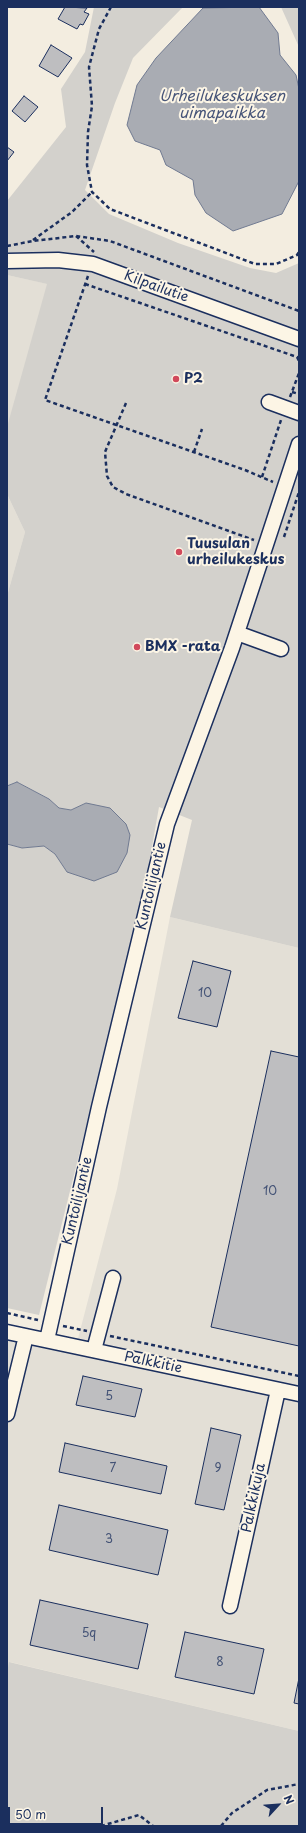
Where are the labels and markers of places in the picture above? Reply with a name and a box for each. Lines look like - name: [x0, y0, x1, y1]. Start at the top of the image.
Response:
- place label: P2: [184, 371, 203, 387]
- marker: P2: [171, 374, 181, 384]
- place label: Tuusulan urheilukeskus: [187, 536, 284, 568]
- marker: Tuusulan urheilukeskus: [174, 547, 184, 557]
- place label: BMX -rata: [145, 639, 220, 655]
- marker: BMX -rata: [132, 642, 142, 652]

